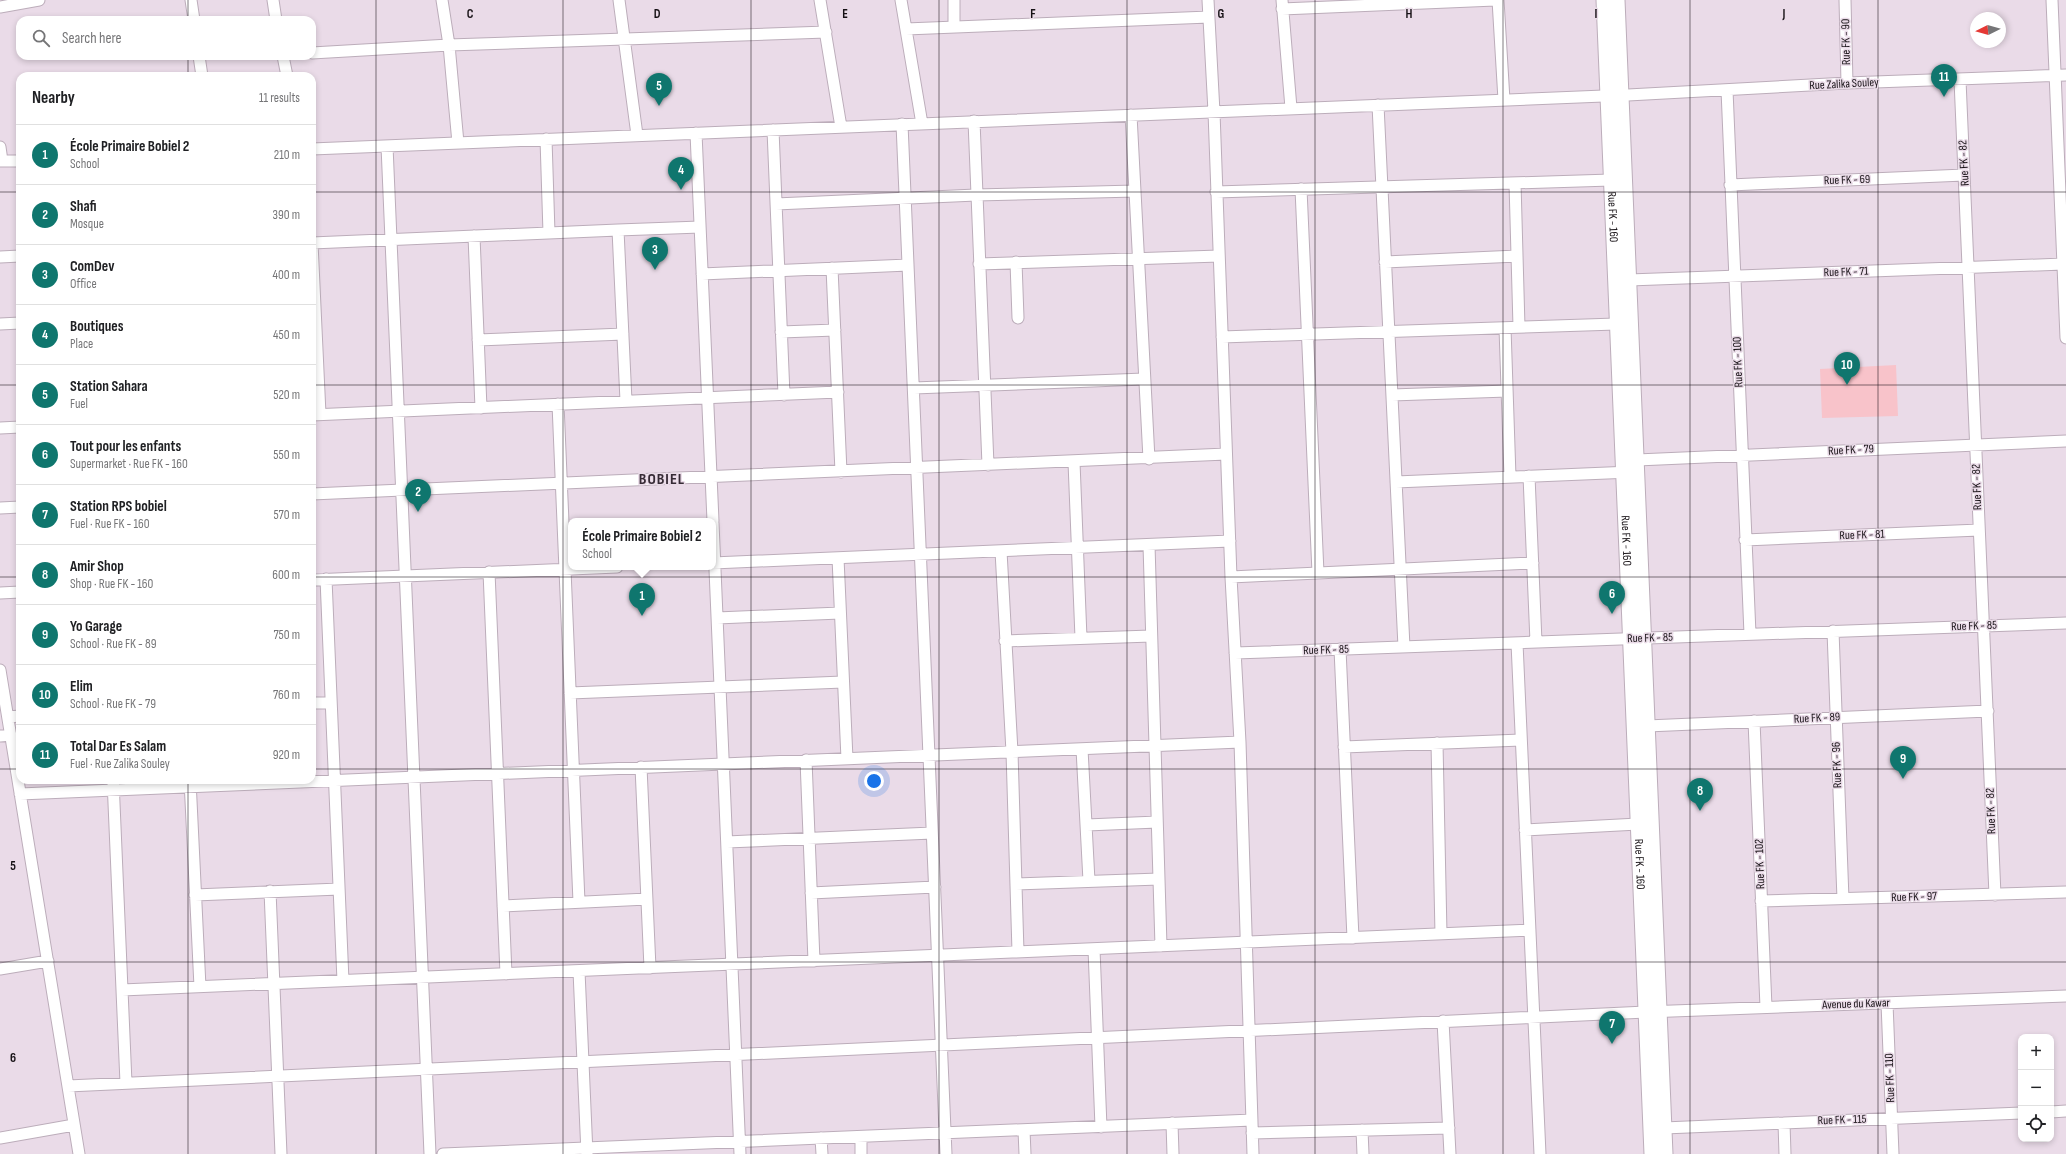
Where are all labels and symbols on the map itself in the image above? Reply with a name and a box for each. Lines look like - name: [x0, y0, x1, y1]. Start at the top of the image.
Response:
- text: C: [467, 6, 474, 22]
- text: D: [654, 6, 661, 22]
- text: E: [842, 6, 848, 22]
- text: F: [1030, 6, 1036, 22]
- text: G: [1218, 6, 1225, 22]
- text: H: [1406, 6, 1413, 22]
- text: I: [1595, 6, 1598, 22]
- text: J: [1782, 6, 1786, 22]
- north arrow: [1970, 12, 2006, 48]
- street label: Rue FK - 90: [1838, 19, 1854, 65]
- pin: 11: [1931, 64, 1957, 97]
- pin: 5: [646, 73, 672, 106]
- street label: Rue Zalika Souley: [1809, 75, 1879, 93]
- street label: Rue FK - 82: [1955, 140, 1973, 186]
- pin: 4: [668, 157, 694, 190]
- street label: Rue FK - 69: [1824, 172, 1870, 188]
- street label: Rue FK - 160: [1604, 191, 1622, 242]
- pin: 3: [642, 237, 668, 270]
- street label: Rue FK - 71: [1823, 264, 1869, 280]
- street label: Rue FK - 100: [1730, 336, 1746, 388]
- pin: 10: [1834, 352, 1860, 385]
- street label: Rue FK - 79: [1828, 441, 1874, 459]
- street label: Rue FK - 82: [1969, 464, 1985, 510]
- district label: BOBIEL: [639, 470, 685, 489]
- pin: 2: [405, 479, 431, 512]
- street label: Rue FK - 160: [1618, 515, 1635, 566]
- street label: Rue FK - 81: [1839, 527, 1886, 543]
- pin: 6: [1599, 581, 1625, 614]
- pin: 1: [629, 583, 655, 616]
- street label: Rue FK - 85: [1951, 618, 1997, 634]
- street label: Rue FK - 85: [1627, 630, 1673, 646]
- street label: Rue FK - 85: [1303, 642, 1349, 658]
- street label: Rue FK - 89: [1793, 709, 1841, 727]
- street label: Rue FK - 96: [1829, 742, 1845, 788]
- pin: 9: [1890, 746, 1916, 779]
- your location: [864, 771, 884, 791]
- pin: 8: [1687, 778, 1713, 811]
- street label: Rue FK - 82: [1983, 788, 1999, 834]
- street label: Rue FK - 160: [1631, 839, 1648, 890]
- street label: Rue FK - 102: [1752, 839, 1768, 889]
- text: 5: [10, 858, 16, 874]
- street label: Rue FK - 97: [1891, 889, 1937, 905]
- street label: Avenue du Kawar: [1821, 995, 1891, 1013]
- pin: 7: [1599, 1011, 1625, 1044]
- text: 6: [10, 1050, 16, 1066]
- street label: Rue FK - 110: [1882, 1053, 1898, 1103]
- street label: Rue FK - 115: [1817, 1112, 1867, 1128]

